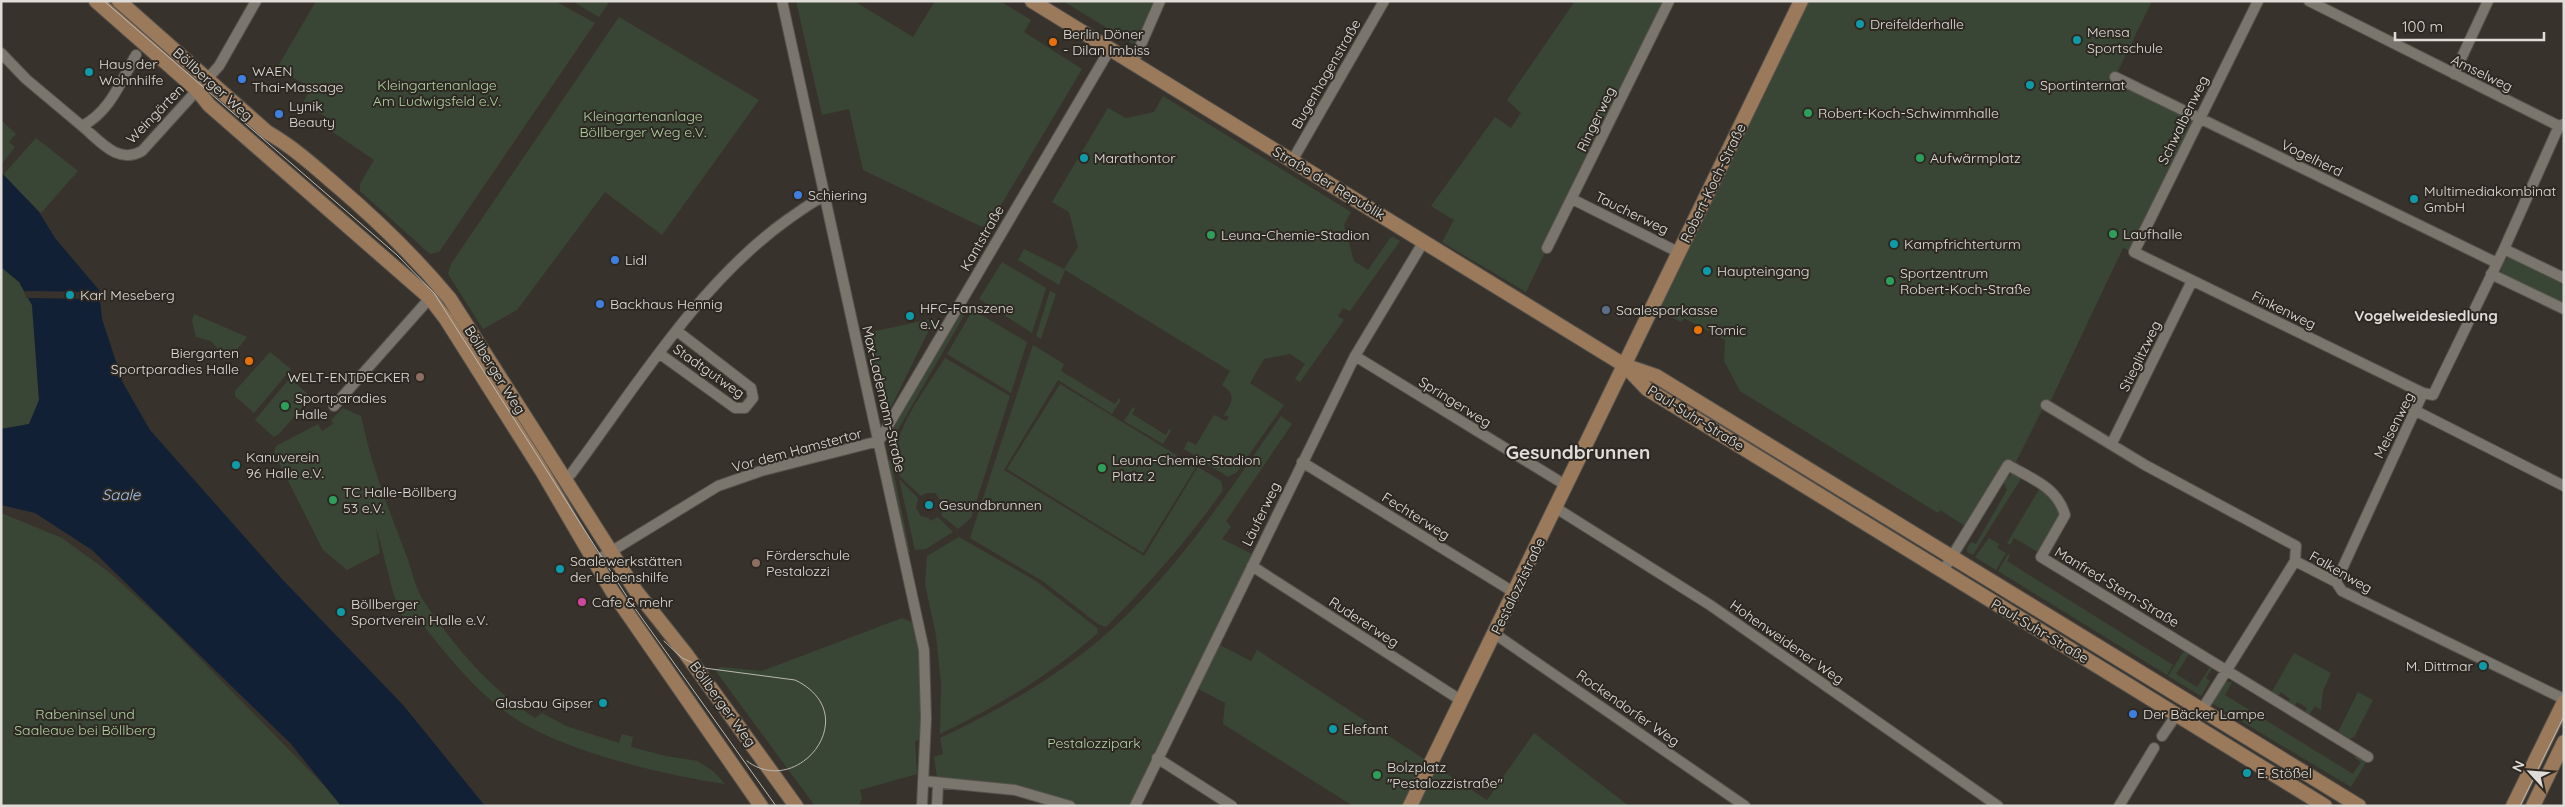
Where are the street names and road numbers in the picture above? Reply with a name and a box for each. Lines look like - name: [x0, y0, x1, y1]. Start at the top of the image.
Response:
- street label: Bugenhagenstraße: [1287, 16, 1365, 132]
- street label: Böllberger Weg: [169, 43, 257, 125]
- street label: Amselweg: [2448, 50, 2516, 96]
- street label: Schwalbenweg: [2154, 72, 2212, 168]
- street label: Weingärten: [122, 81, 188, 147]
- street label: Ringerweg: [1573, 84, 1619, 154]
- street label: Robert-Koch-Straße: [1676, 120, 1750, 246]
- street label: Vogelherd: [2278, 135, 2346, 181]
- street label: Straße der Republik: [1269, 142, 1389, 224]
- street label: Taucherweg: [1592, 187, 1672, 239]
- street label: Kantstraße: [956, 202, 1008, 274]
- street label: Finkenweg: [2249, 287, 2319, 333]
- street label: Stieglitzweg: [2115, 317, 2165, 395]
- street label: Böllberger Weg: [461, 322, 529, 418]
- street label: Max-Lademann-Straße: [858, 324, 910, 474]
- street label: Stadtgutweg: [670, 340, 748, 402]
- street label: Springerweg: [1415, 373, 1495, 431]
- street label: Paul-Suhr-Straße: [1644, 381, 1748, 455]
- street label: Meisenweg: [2370, 389, 2418, 461]
- street label: Vor dem Hamstertor: [730, 424, 865, 476]
- street label: Läuferweg: [1238, 479, 1284, 549]
- street label: Fechterweg: [1379, 488, 1453, 544]
- street label: Pestalozzistraße: [1487, 535, 1549, 637]
- street label: Manfred-Stern-Straße: [2051, 543, 2183, 631]
- street label: Falkenweg: [2306, 547, 2376, 597]
- street label: Rudererweg: [1326, 593, 1402, 651]
- street label: Paul-Suhr-Straße: [1988, 595, 2092, 667]
- street label: Hohenweidener Weg: [1726, 596, 1848, 688]
- street label: Böllberger Weg: [686, 658, 760, 750]
- street label: Rockendorfer Weg: [1573, 666, 1683, 750]

